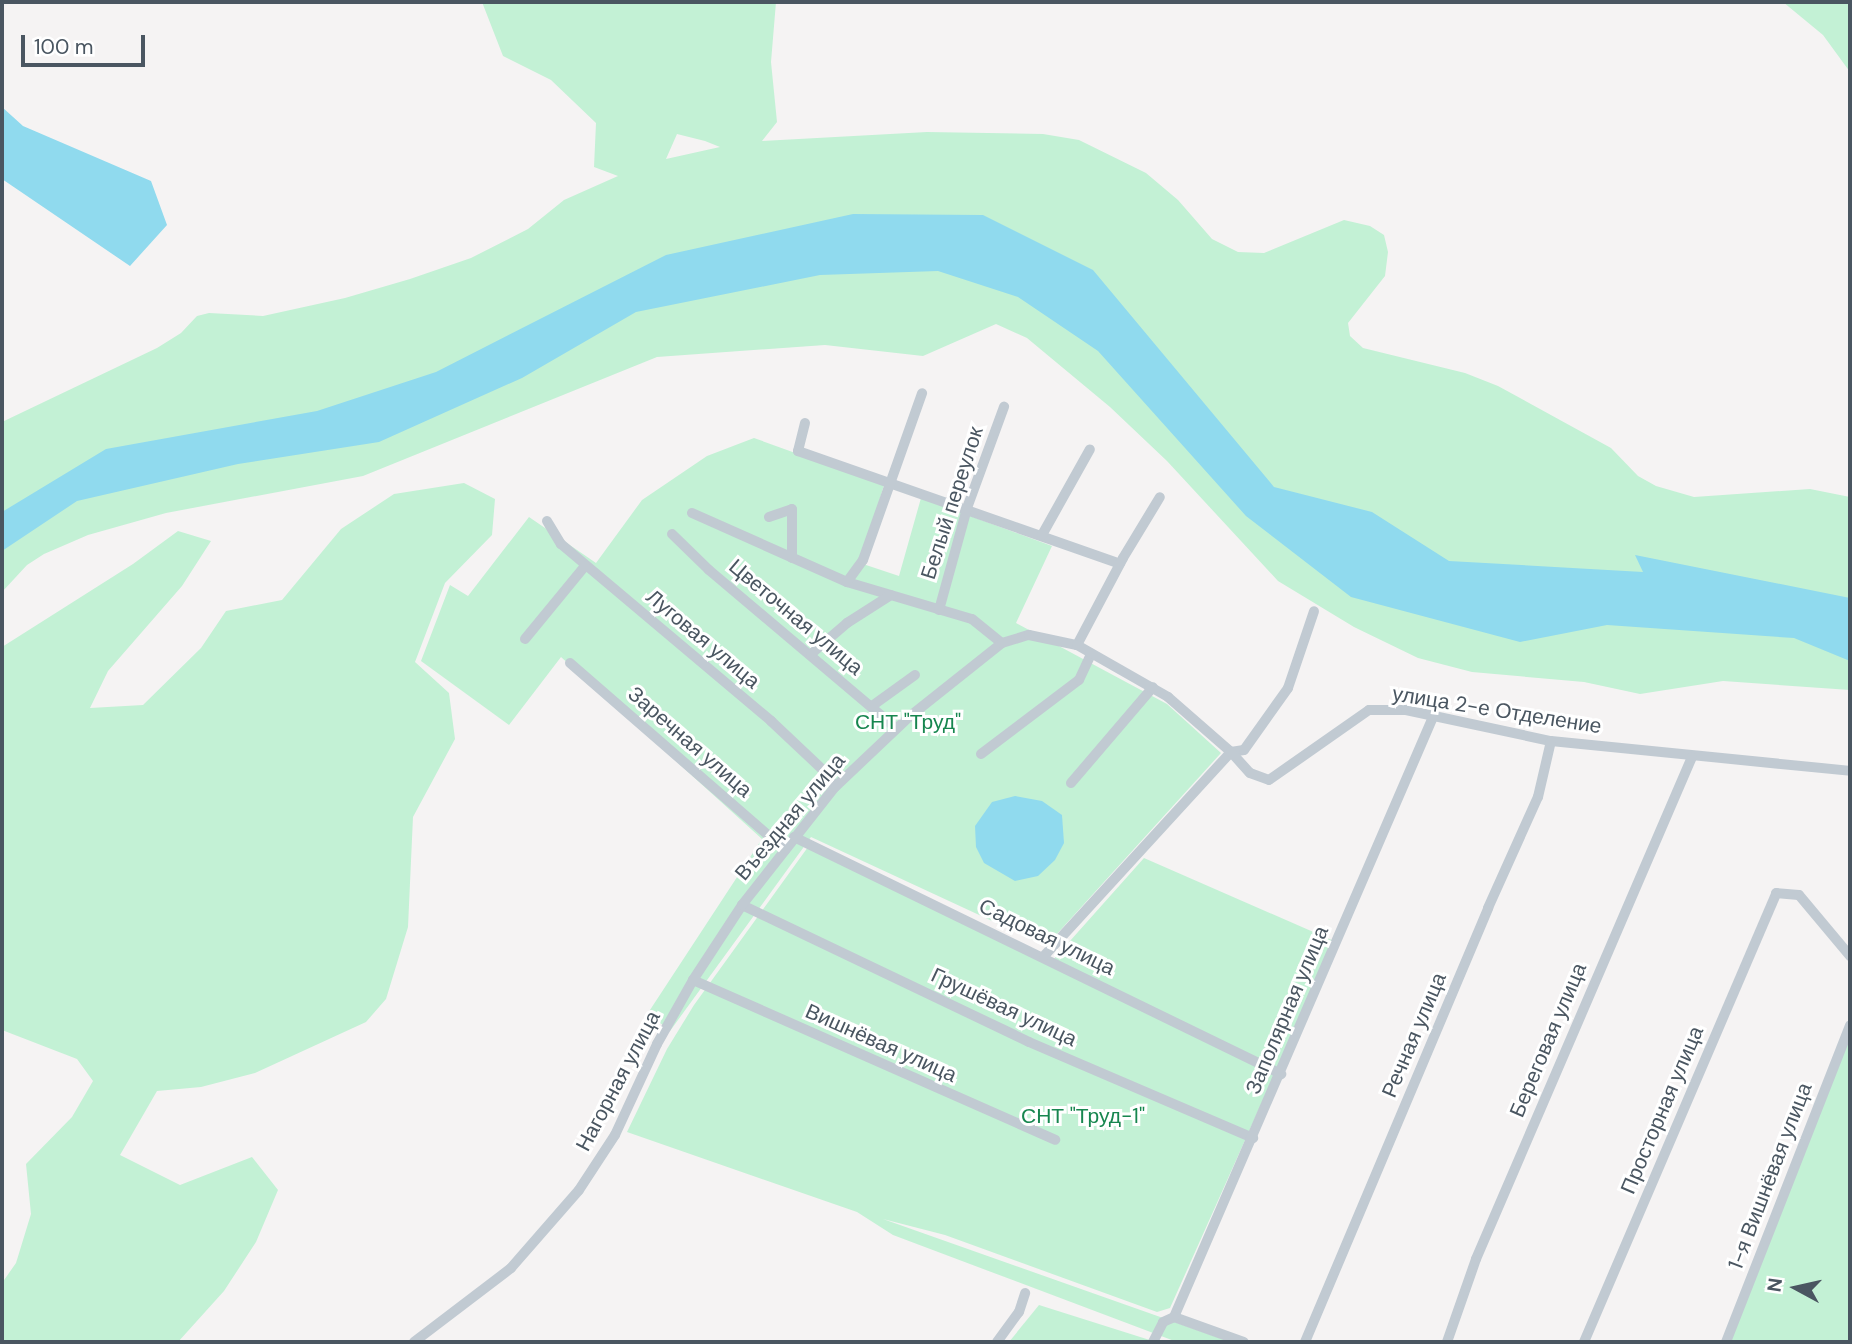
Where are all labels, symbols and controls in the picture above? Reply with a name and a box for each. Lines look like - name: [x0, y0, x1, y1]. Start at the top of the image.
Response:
- scale bar: [24, 21, 149, 65]
- text: 100 m: [34, 33, 94, 61]
- street label: Белый переулок: [915, 423, 989, 583]
- street label: Цветочная улица: [724, 554, 868, 680]
- street label: Луговая улица: [641, 584, 765, 694]
- street label: Заречная улица: [623, 681, 757, 803]
- street label: улица 2-е Отделение: [1391, 681, 1603, 739]
- park label: СНТ "Труд": [855, 709, 961, 735]
- street label: Въездная улица: [730, 748, 850, 886]
- street label: Садовая улица: [975, 893, 1119, 981]
- street label: Заполярная улица: [1240, 922, 1334, 1098]
- street label: Береговая улица: [1504, 959, 1592, 1121]
- street label: Грушёвая улица: [927, 962, 1081, 1052]
- street label: Речная улица: [1376, 969, 1452, 1101]
- street label: Вишнёвая улица: [801, 998, 961, 1088]
- street label: Нагорная улица: [570, 1006, 666, 1156]
- street label: Просторная улица: [1615, 1022, 1709, 1198]
- street label: 1-я Вишнёвая улица: [1723, 1079, 1817, 1273]
- park label: СНТ "Труд-1": [1021, 1103, 1145, 1129]
- north arrow: [1761, 1253, 1831, 1323]
- text: N: [1761, 1276, 1788, 1294]

